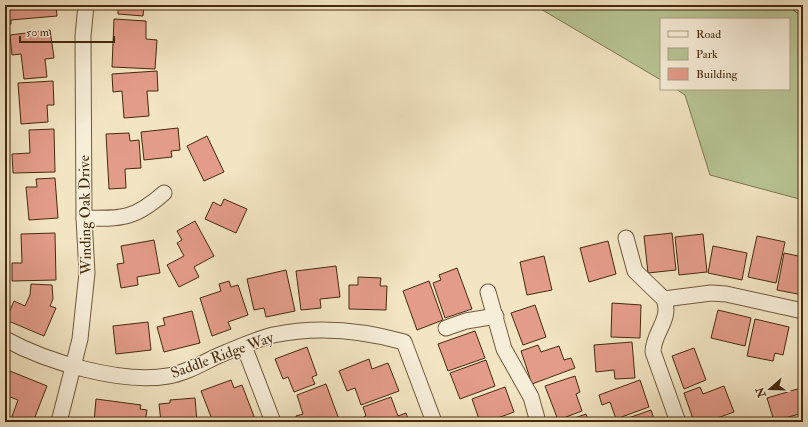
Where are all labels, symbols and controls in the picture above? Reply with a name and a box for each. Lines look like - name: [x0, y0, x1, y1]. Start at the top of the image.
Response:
- scale bar: [20, 18, 114, 44]
- legend: [660, 18, 790, 90]
- text: 50 m: [26, 25, 50, 40]
- text: Road: [696, 27, 721, 42]
- text: Park: [696, 47, 718, 62]
- text: Building: [696, 67, 739, 82]
- street label: Winding Oak Drive: [75, 155, 96, 276]
- street label: Saddle Ridge Way: [168, 328, 276, 383]
- north arrow: [750, 369, 790, 409]
- text: N: [753, 384, 769, 400]

